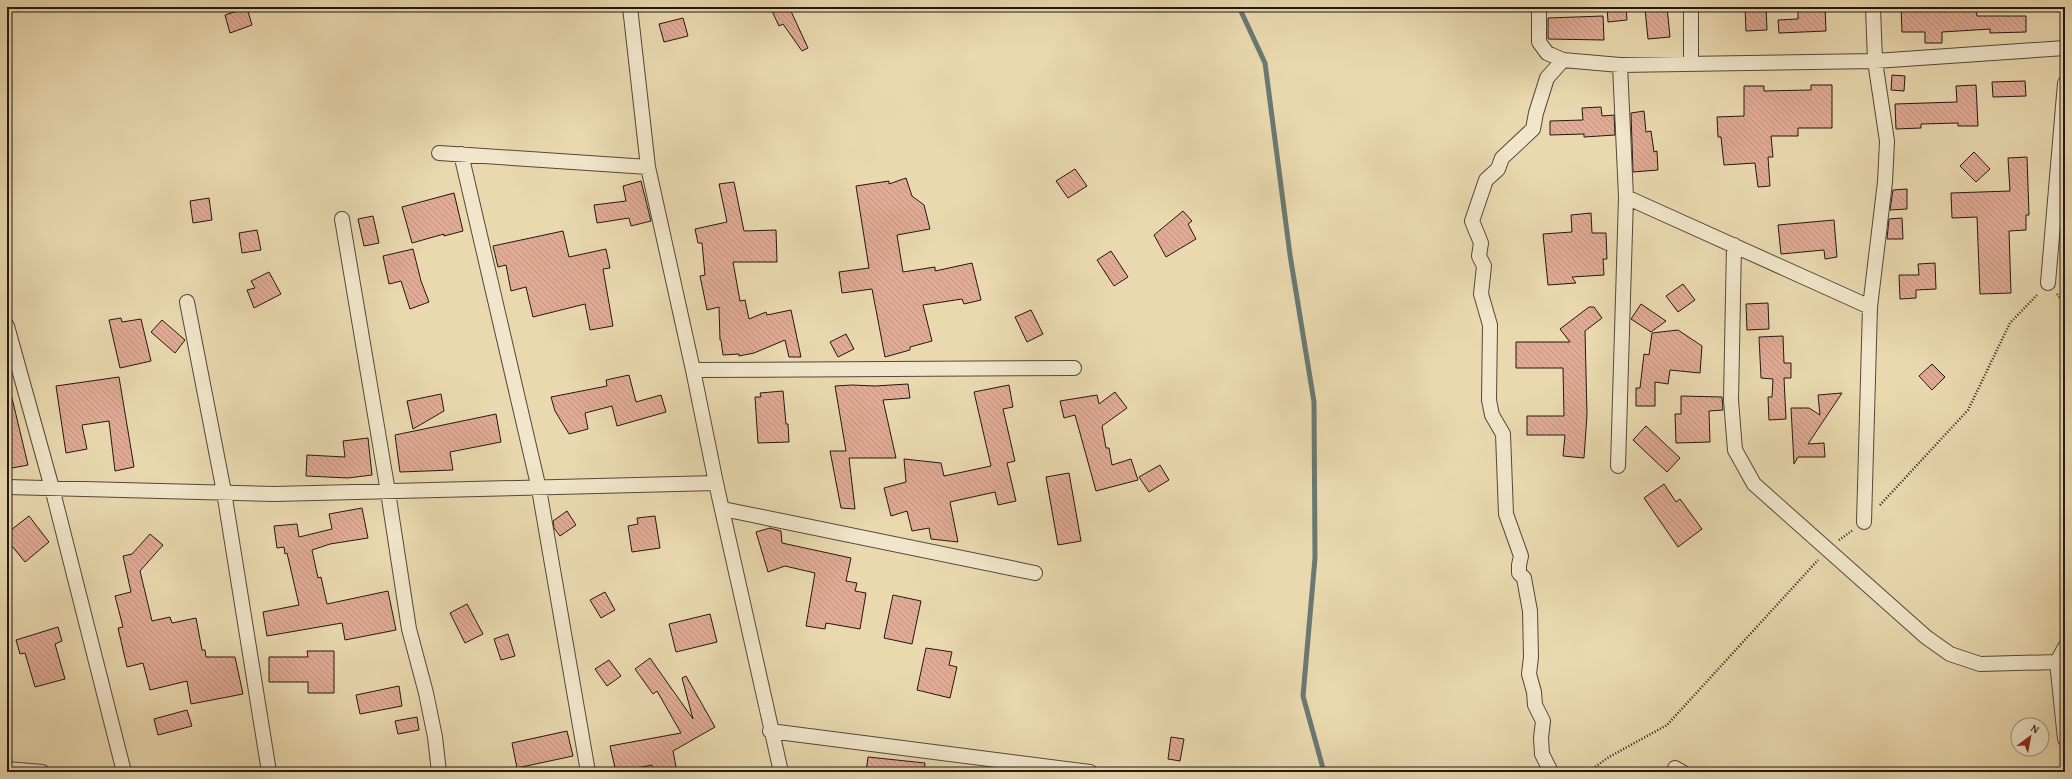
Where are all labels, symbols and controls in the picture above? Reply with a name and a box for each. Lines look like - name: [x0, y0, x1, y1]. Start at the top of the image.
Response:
- north arrow: [2010, 717, 2050, 757]
- text: N: [2028, 720, 2043, 738]

